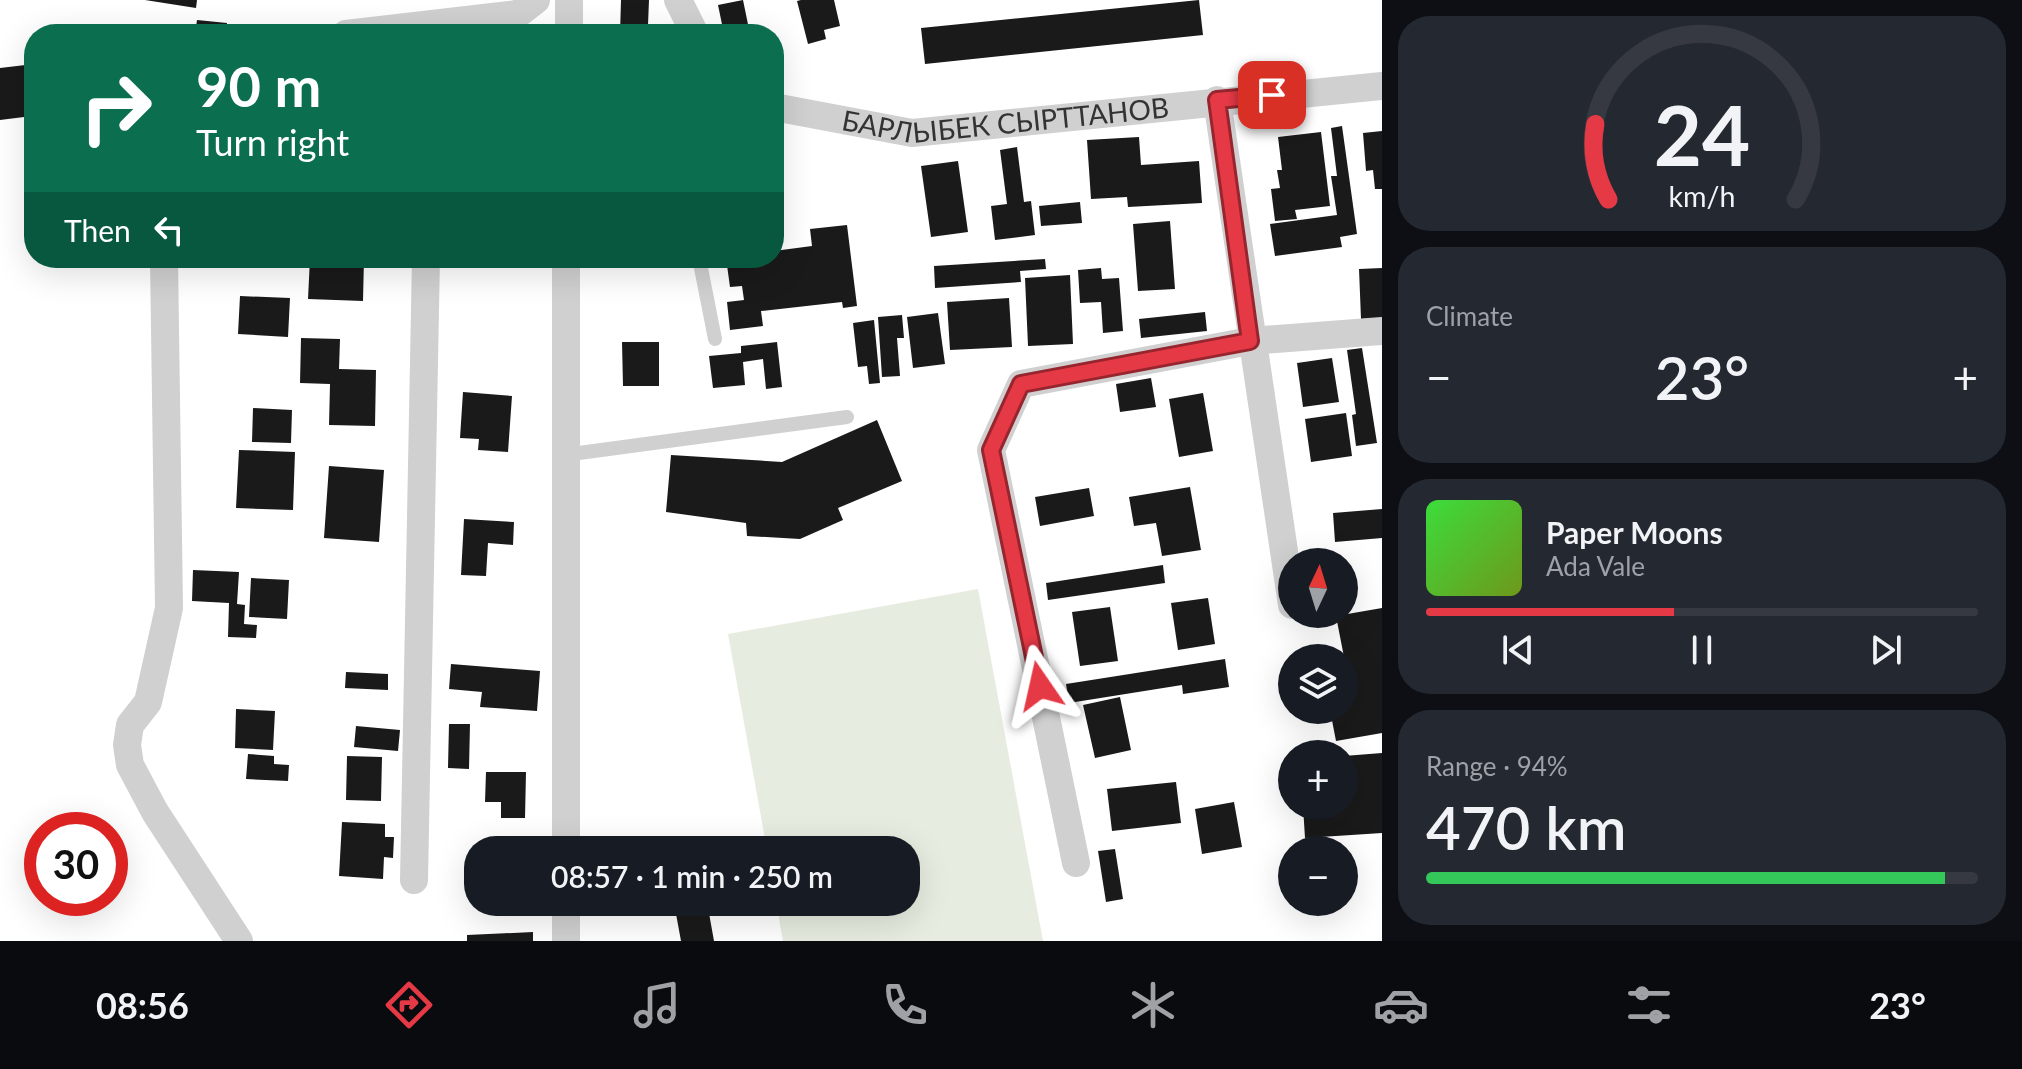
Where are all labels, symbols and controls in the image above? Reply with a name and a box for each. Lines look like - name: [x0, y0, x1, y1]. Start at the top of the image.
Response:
- text: 90 m: [196, 52, 321, 119]
- icon: right: [64, 56, 168, 160]
- pin: [1238, 61, 1306, 129]
- icon: arrive: [1250, 73, 1294, 117]
- text: 24: [1654, 83, 1750, 183]
- street label: БАРЛЫБЕК СЫРТТАНОВ: [839, 89, 1170, 149]
- text: Turn right: [196, 120, 349, 164]
- text: km/h: [1669, 179, 1735, 213]
- icon: left: [147, 208, 191, 252]
- text: Then: [64, 212, 131, 248]
- text: Climate: [1426, 300, 1513, 332]
- text: 23°: [1655, 341, 1749, 413]
- text: −: [1426, 351, 1452, 403]
- text: +: [1952, 351, 1978, 403]
- text: Paper Moons: [1546, 514, 1723, 550]
- north arrow: [1278, 548, 1358, 628]
- map controls: [1278, 548, 1358, 916]
- text: Ada Vale: [1546, 550, 1645, 582]
- icon: previous: [1496, 628, 1540, 672]
- icon: pause: [1680, 628, 1724, 672]
- icon: next: [1864, 628, 1908, 672]
- position arrow: [998, 644, 1082, 728]
- button: layers: [1278, 644, 1358, 724]
- button: +: [1278, 740, 1358, 820]
- text: Range · 94%: [1426, 750, 1568, 782]
- text: 470 km: [1426, 791, 1627, 863]
- speed limit sign: 30: [24, 812, 128, 916]
- button: −: [1278, 836, 1358, 916]
- text: 08:57 · 1 min · 250 m: [551, 858, 833, 894]
- icon: directions: [381, 977, 437, 1033]
- icon: music: [629, 977, 685, 1033]
- icon: phone: [877, 977, 933, 1033]
- icon: climate: [1125, 977, 1181, 1033]
- icon: car: [1373, 977, 1429, 1033]
- icon: filters: [1621, 977, 1677, 1033]
- text: 08:56: [96, 983, 189, 1027]
- text: 23°: [1869, 983, 1926, 1027]

